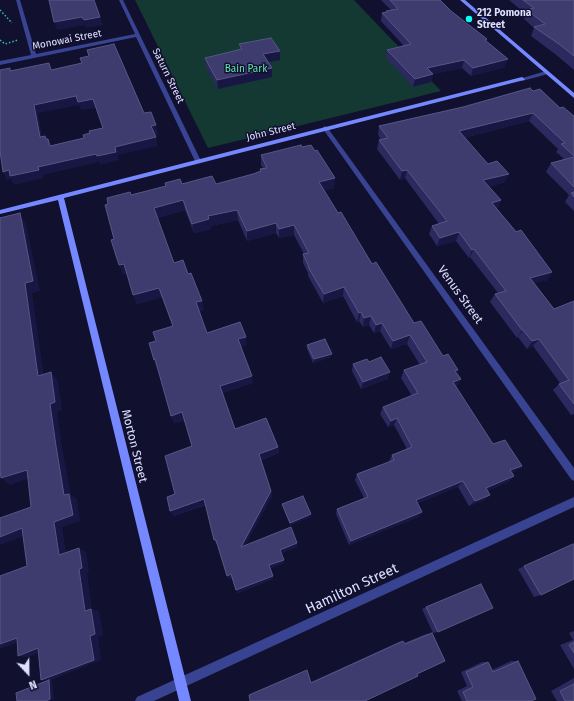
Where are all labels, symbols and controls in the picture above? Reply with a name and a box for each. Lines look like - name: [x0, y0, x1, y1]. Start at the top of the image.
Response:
- place label: 212 Pomona Street: [477, 7, 531, 30]
- marker: 212 Pomona Street: [464, 14, 474, 24]
- street label: Monowai Street: [31, 27, 103, 53]
- street label: Saturn Street: [149, 46, 187, 106]
- park label: Bain Park: [225, 63, 267, 75]
- street label: John Street: [245, 120, 297, 144]
- street label: Venus Street: [434, 263, 486, 327]
- street label: Morton Street: [118, 408, 150, 484]
- street label: Hamilton Street: [303, 560, 401, 618]
- north arrow: [8, 653, 48, 693]
- text: N: [27, 677, 39, 692]

